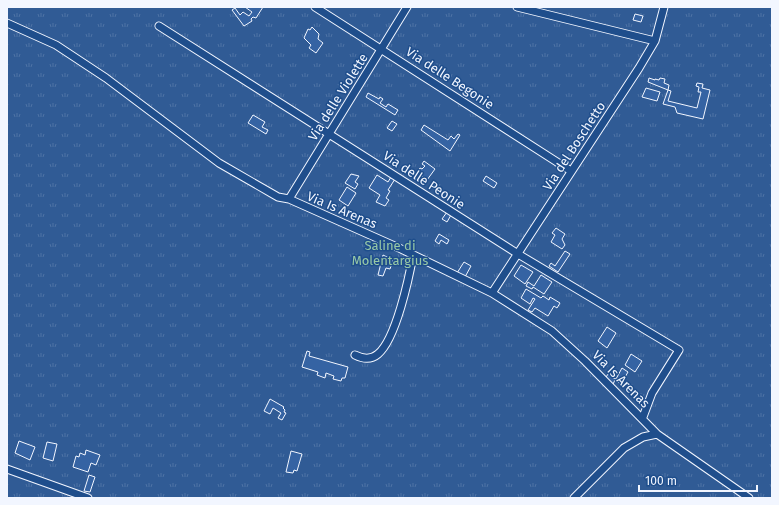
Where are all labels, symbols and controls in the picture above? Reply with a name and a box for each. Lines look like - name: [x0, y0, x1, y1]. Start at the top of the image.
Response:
- street label: Via delle Begonie: [403, 44, 497, 112]
- street label: Via delle Violette: [305, 51, 371, 143]
- street label: Via del Boschetto: [540, 99, 608, 193]
- street label: Via delle Peonie: [380, 148, 468, 212]
- street label: Via Is Arenas: [305, 189, 379, 231]
- park label: Saline di Molentargius: [352, 238, 428, 268]
- street label: Via Is Arenas: [589, 347, 653, 411]
- scale bar: [639, 467, 757, 493]
- text: 100 m: [645, 474, 677, 488]

